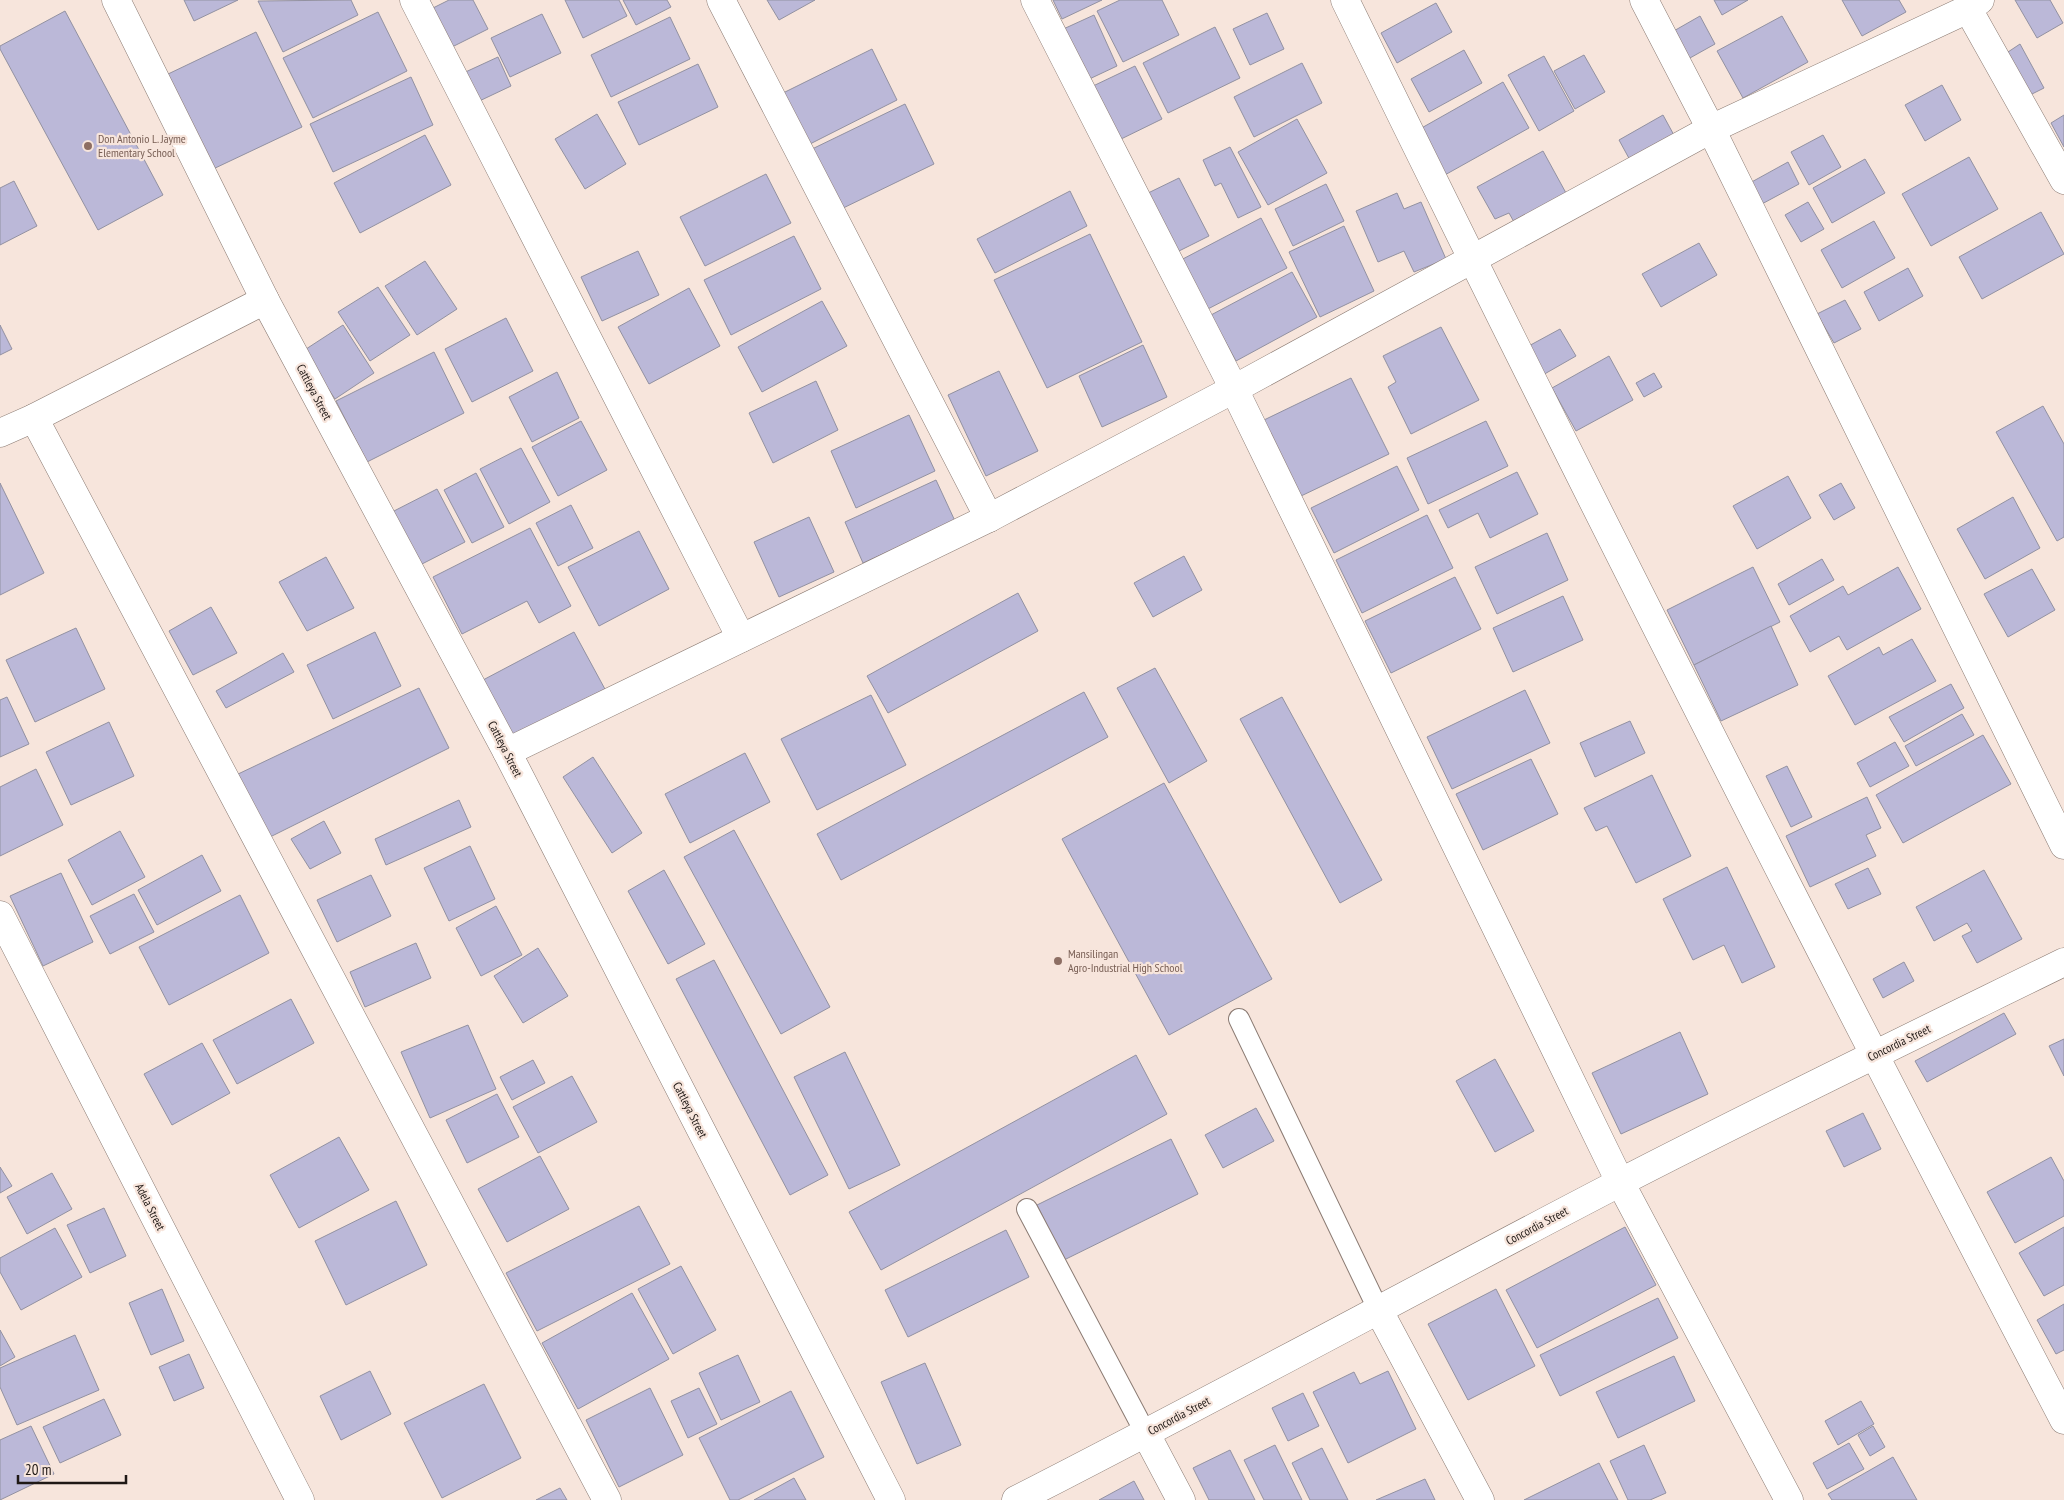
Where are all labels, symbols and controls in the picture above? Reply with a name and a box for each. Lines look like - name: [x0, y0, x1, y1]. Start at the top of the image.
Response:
- place label: Don Antonio L. Jayme Elementary School: [98, 131, 186, 160]
- marker: Don Antonio L. Jayme Elementary School: [82, 140, 94, 152]
- street label: Cattleya Street: [294, 361, 336, 423]
- street label: Cattleya Street: [485, 718, 526, 780]
- place label: Mansilingan Agro-Industrial High School: [1068, 946, 1183, 975]
- marker: Mansilingan Agro-Industrial High School: [1052, 955, 1064, 967]
- street label: Concordia Street: [1865, 1021, 1933, 1064]
- street label: Cattleya Street: [670, 1079, 711, 1141]
- street label: Adela Street: [132, 1181, 169, 1233]
- street label: Concordia Street: [1503, 1203, 1571, 1248]
- street label: Concordia Street: [1145, 1393, 1213, 1438]
- scale bar: [18, 1452, 125, 1484]
- text: 20 m: [25, 1460, 51, 1479]

